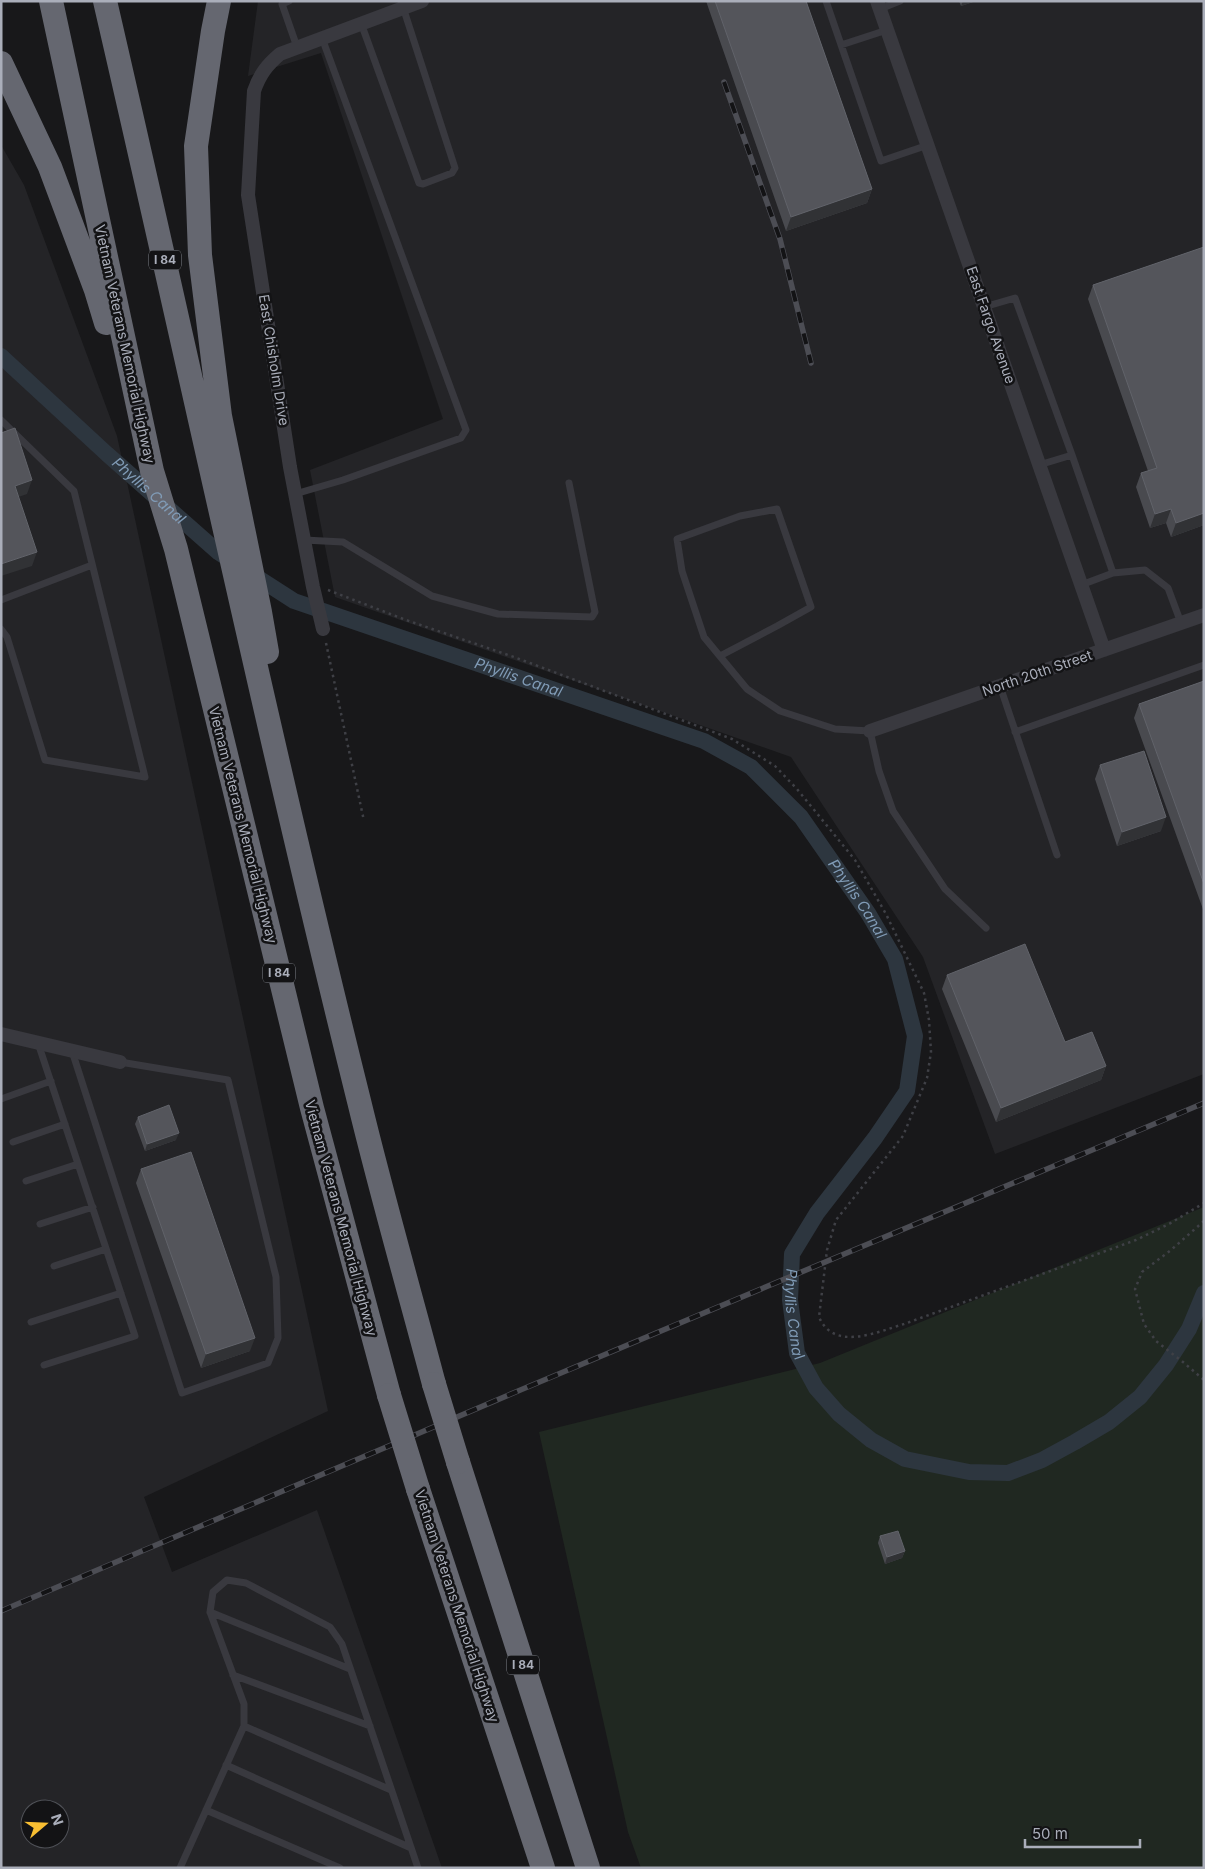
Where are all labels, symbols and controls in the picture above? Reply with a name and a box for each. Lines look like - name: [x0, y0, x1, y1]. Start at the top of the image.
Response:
- street label: Vietnam Veterans Memorial Highway: [92, 223, 159, 465]
- road number: I 84: [149, 250, 181, 270]
- street label: East Fargo Avenue: [963, 264, 1020, 386]
- street label: East Chisholm Drive: [256, 293, 293, 427]
- water label: Phyllis Canal: [108, 453, 190, 528]
- street label: North 20th Street: [980, 646, 1094, 699]
- water label: Phyllis Canal: [472, 653, 565, 701]
- street label: Vietnam Veterans Memorial Highway: [206, 705, 281, 945]
- water label: Phyllis Canal: [824, 855, 891, 942]
- road number: I 84: [263, 964, 295, 982]
- street label: Vietnam Veterans Memorial Highway: [302, 1098, 381, 1338]
- water label: Phyllis Canal: [781, 1268, 809, 1363]
- street label: Vietnam Veterans Memorial Highway: [412, 1487, 503, 1725]
- road number: I 84: [507, 1656, 539, 1674]
- north arrow: [20, 1799, 70, 1849]
- text: N: [48, 1812, 68, 1827]
- scale bar: [1025, 1816, 1140, 1848]
- text: 50 m: [1032, 1824, 1068, 1843]

